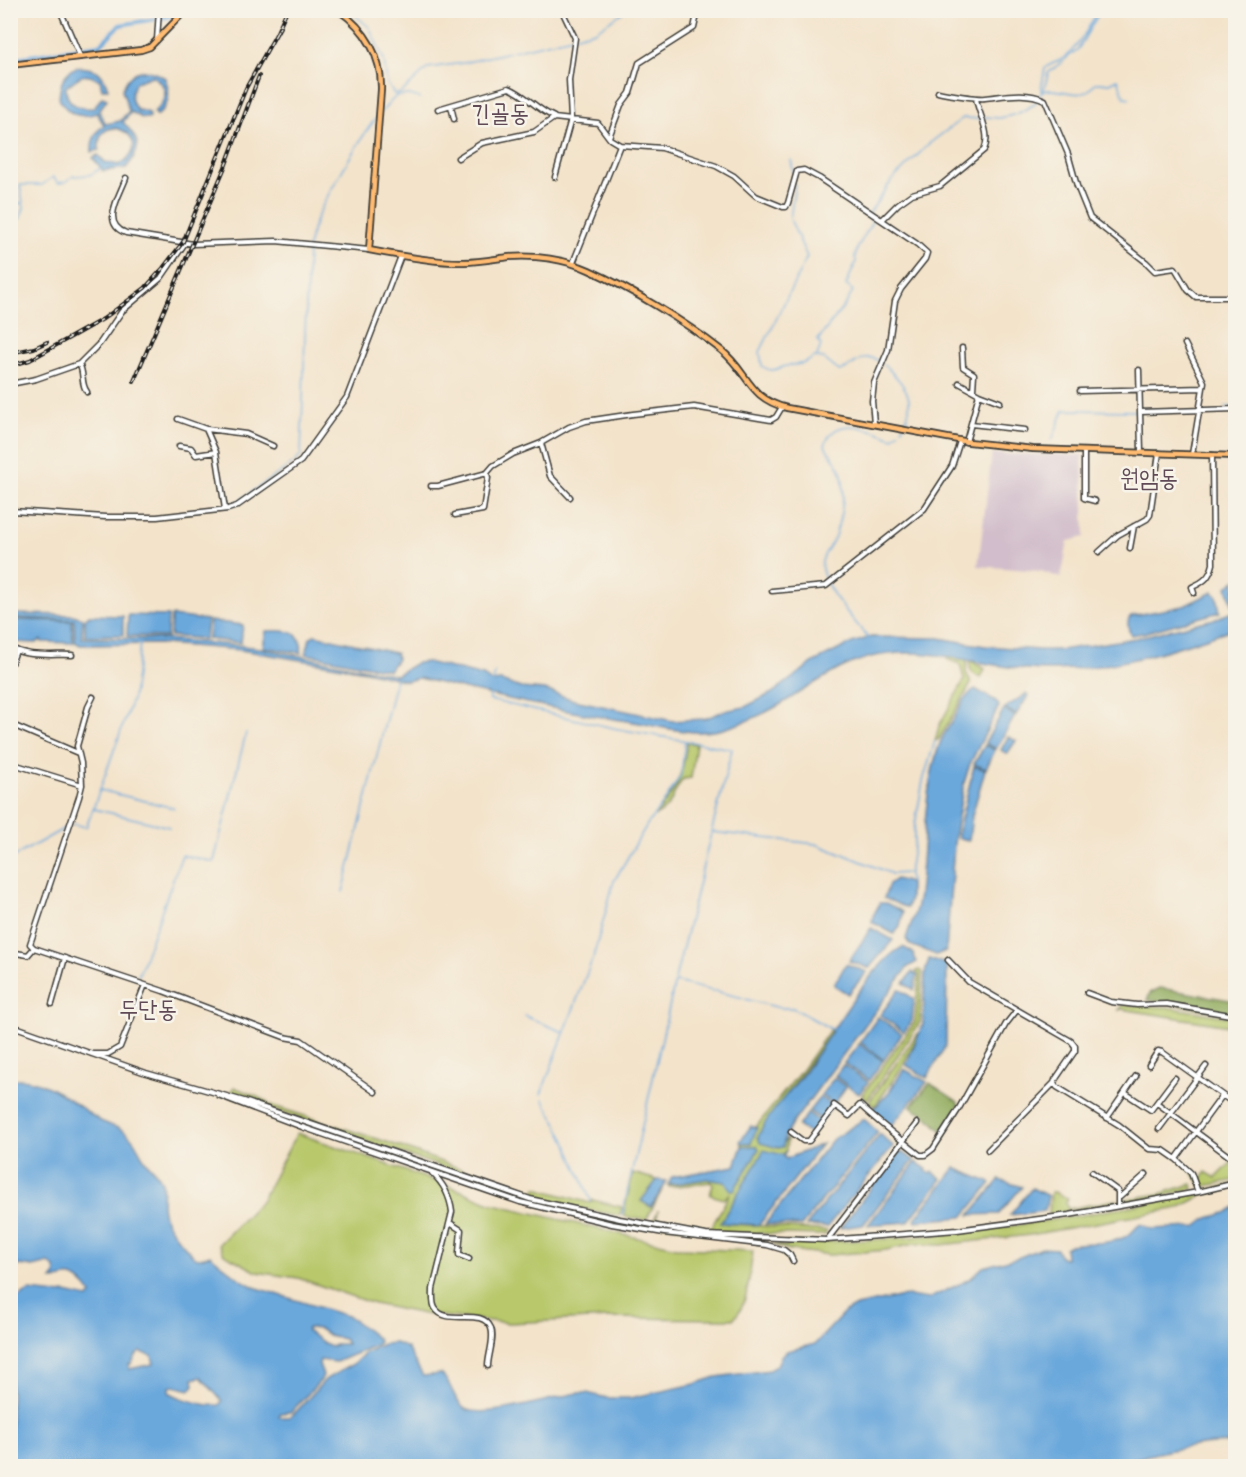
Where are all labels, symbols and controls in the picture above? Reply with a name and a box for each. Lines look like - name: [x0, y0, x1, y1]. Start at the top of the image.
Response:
- district label: 긴골동: [471, 97, 529, 127]
- district label: 원암동: [1120, 462, 1178, 492]
- district label: 두단동: [119, 993, 177, 1023]

